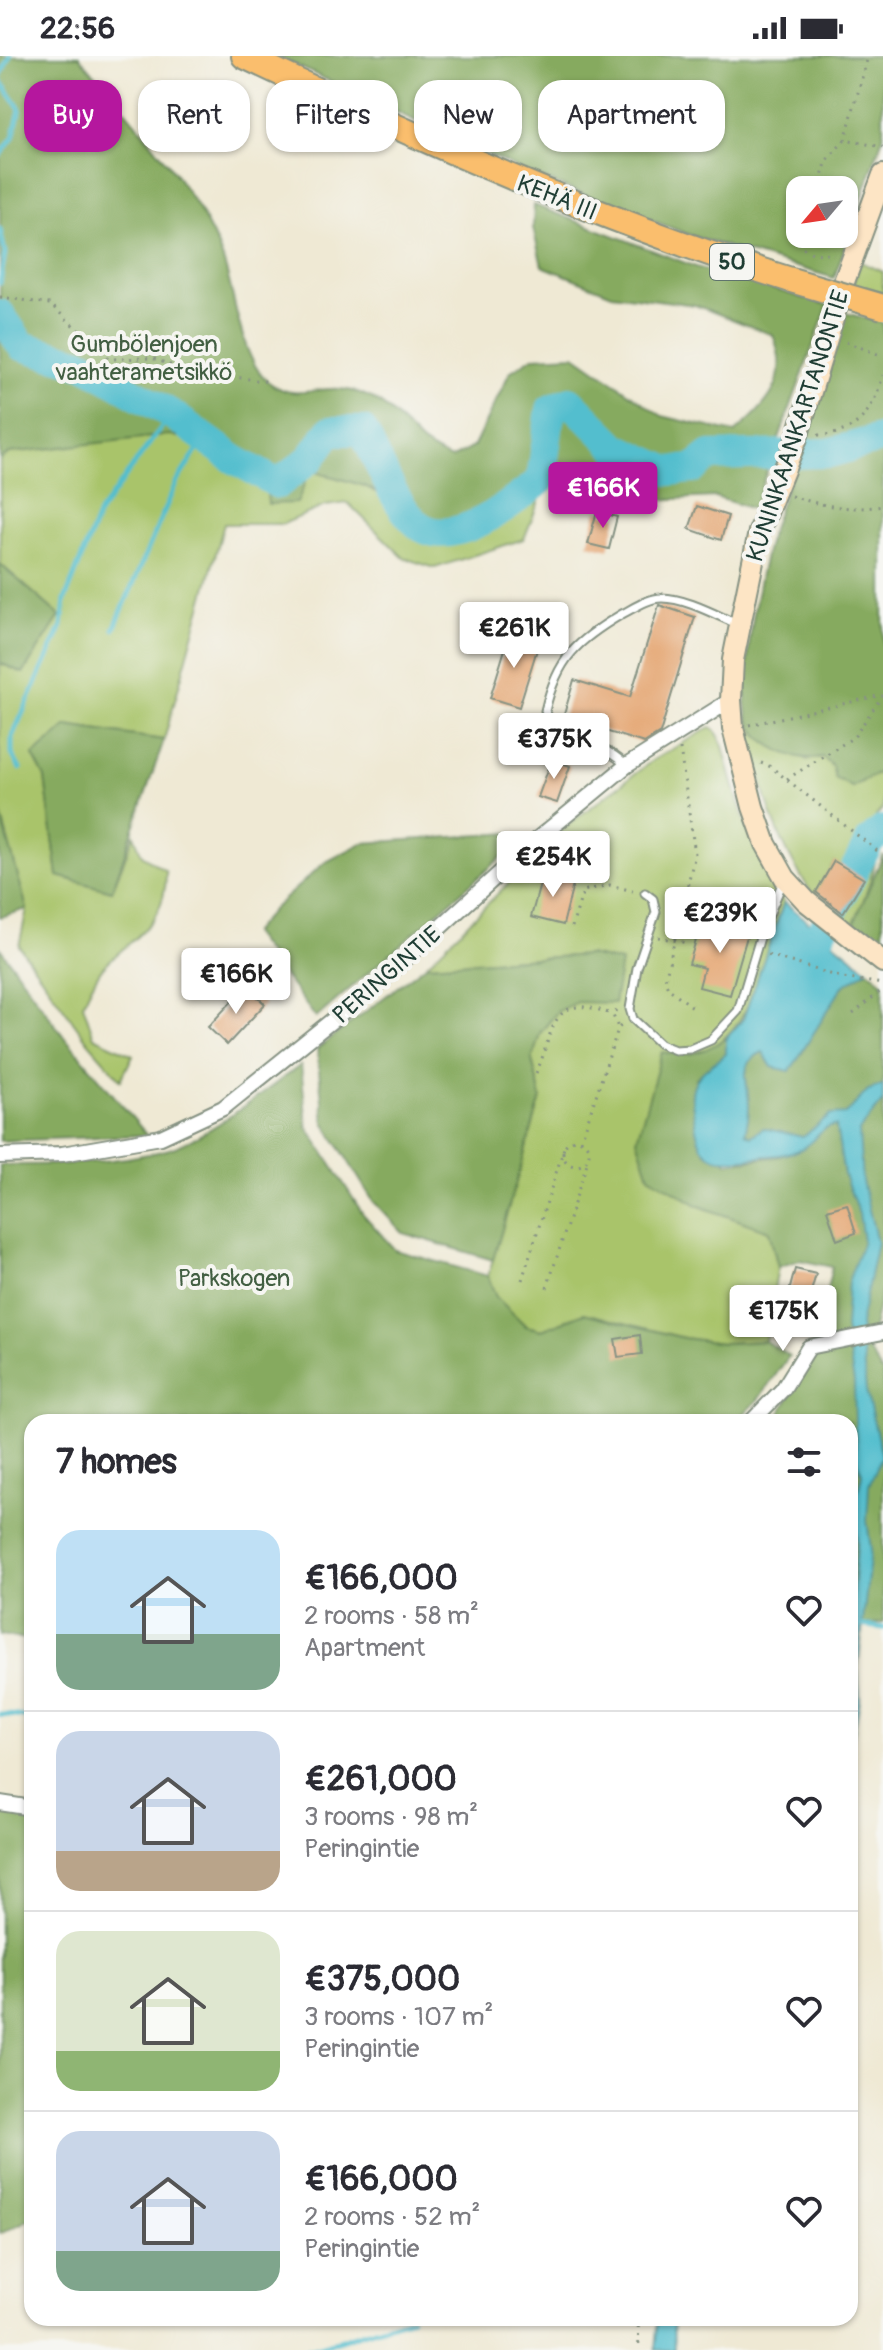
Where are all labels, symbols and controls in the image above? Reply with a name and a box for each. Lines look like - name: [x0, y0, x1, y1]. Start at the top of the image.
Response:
- text: 22:56: [40, 10, 115, 47]
- chip: Buy: [24, 80, 122, 152]
- chip: Rent: [138, 80, 250, 152]
- chip: Filters: [266, 80, 398, 152]
- chip: New: [414, 80, 522, 152]
- chip: Apartment: [538, 80, 725, 152]
- street label: KEHÄ III: [513, 169, 601, 227]
- north arrow: [786, 176, 858, 248]
- map controls: [786, 176, 858, 248]
- road number: 50: [710, 244, 754, 280]
- street label: KUNINKAANKARTANONTIE: [740, 287, 856, 565]
- park label: Gumbölenjoen vaahterametsikkö: [55, 330, 232, 387]
- pin: €166K: [547, 462, 659, 530]
- text: €166K: [566, 472, 640, 504]
- pin: €261K: [458, 602, 570, 670]
- text: €261K: [478, 612, 550, 644]
- pin: €375K: [498, 713, 610, 781]
- text: €375K: [516, 723, 592, 755]
- pin: €254K: [497, 831, 609, 899]
- text: €254K: [515, 841, 591, 873]
- pin: €239K: [664, 887, 776, 955]
- text: €239K: [683, 897, 757, 929]
- street label: PERINGINTIE: [327, 920, 447, 1030]
- pin: €166K: [180, 948, 292, 1016]
- text: €166K: [199, 958, 273, 990]
- park label: Parkskogen: [178, 1264, 290, 1293]
- pin: €175K: [727, 1285, 839, 1353]
- text: €175K: [748, 1295, 818, 1327]
- icon: filters: [782, 1440, 826, 1484]
- text: 7 homes: [56, 1441, 177, 1484]
- text: €166,000: [304, 1557, 458, 1600]
- icon: home: [120, 1562, 216, 1658]
- icon: heart: [782, 1588, 826, 1632]
- text: 2 rooms · 58 m²: [304, 1600, 479, 1632]
- text: Apartment: [304, 1632, 425, 1664]
- text: €261,000: [304, 1758, 457, 1801]
- icon: home: [120, 1763, 216, 1859]
- icon: heart: [782, 1789, 826, 1833]
- text: 3 rooms · 98 m²: [304, 1801, 478, 1833]
- text: Peringintie: [304, 1833, 419, 1865]
- text: €375,000: [304, 1958, 460, 2001]
- icon: home: [120, 1963, 216, 2059]
- icon: heart: [782, 1989, 826, 2033]
- text: 3 rooms · 107 m²: [304, 2001, 493, 2033]
- text: Peringintie: [304, 2033, 419, 2065]
- text: €166,000: [304, 2158, 458, 2201]
- icon: home: [120, 2163, 216, 2259]
- icon: heart: [782, 2189, 826, 2233]
- text: 2 rooms · 52 m²: [304, 2201, 480, 2233]
- text: Peringintie: [304, 2233, 419, 2265]

